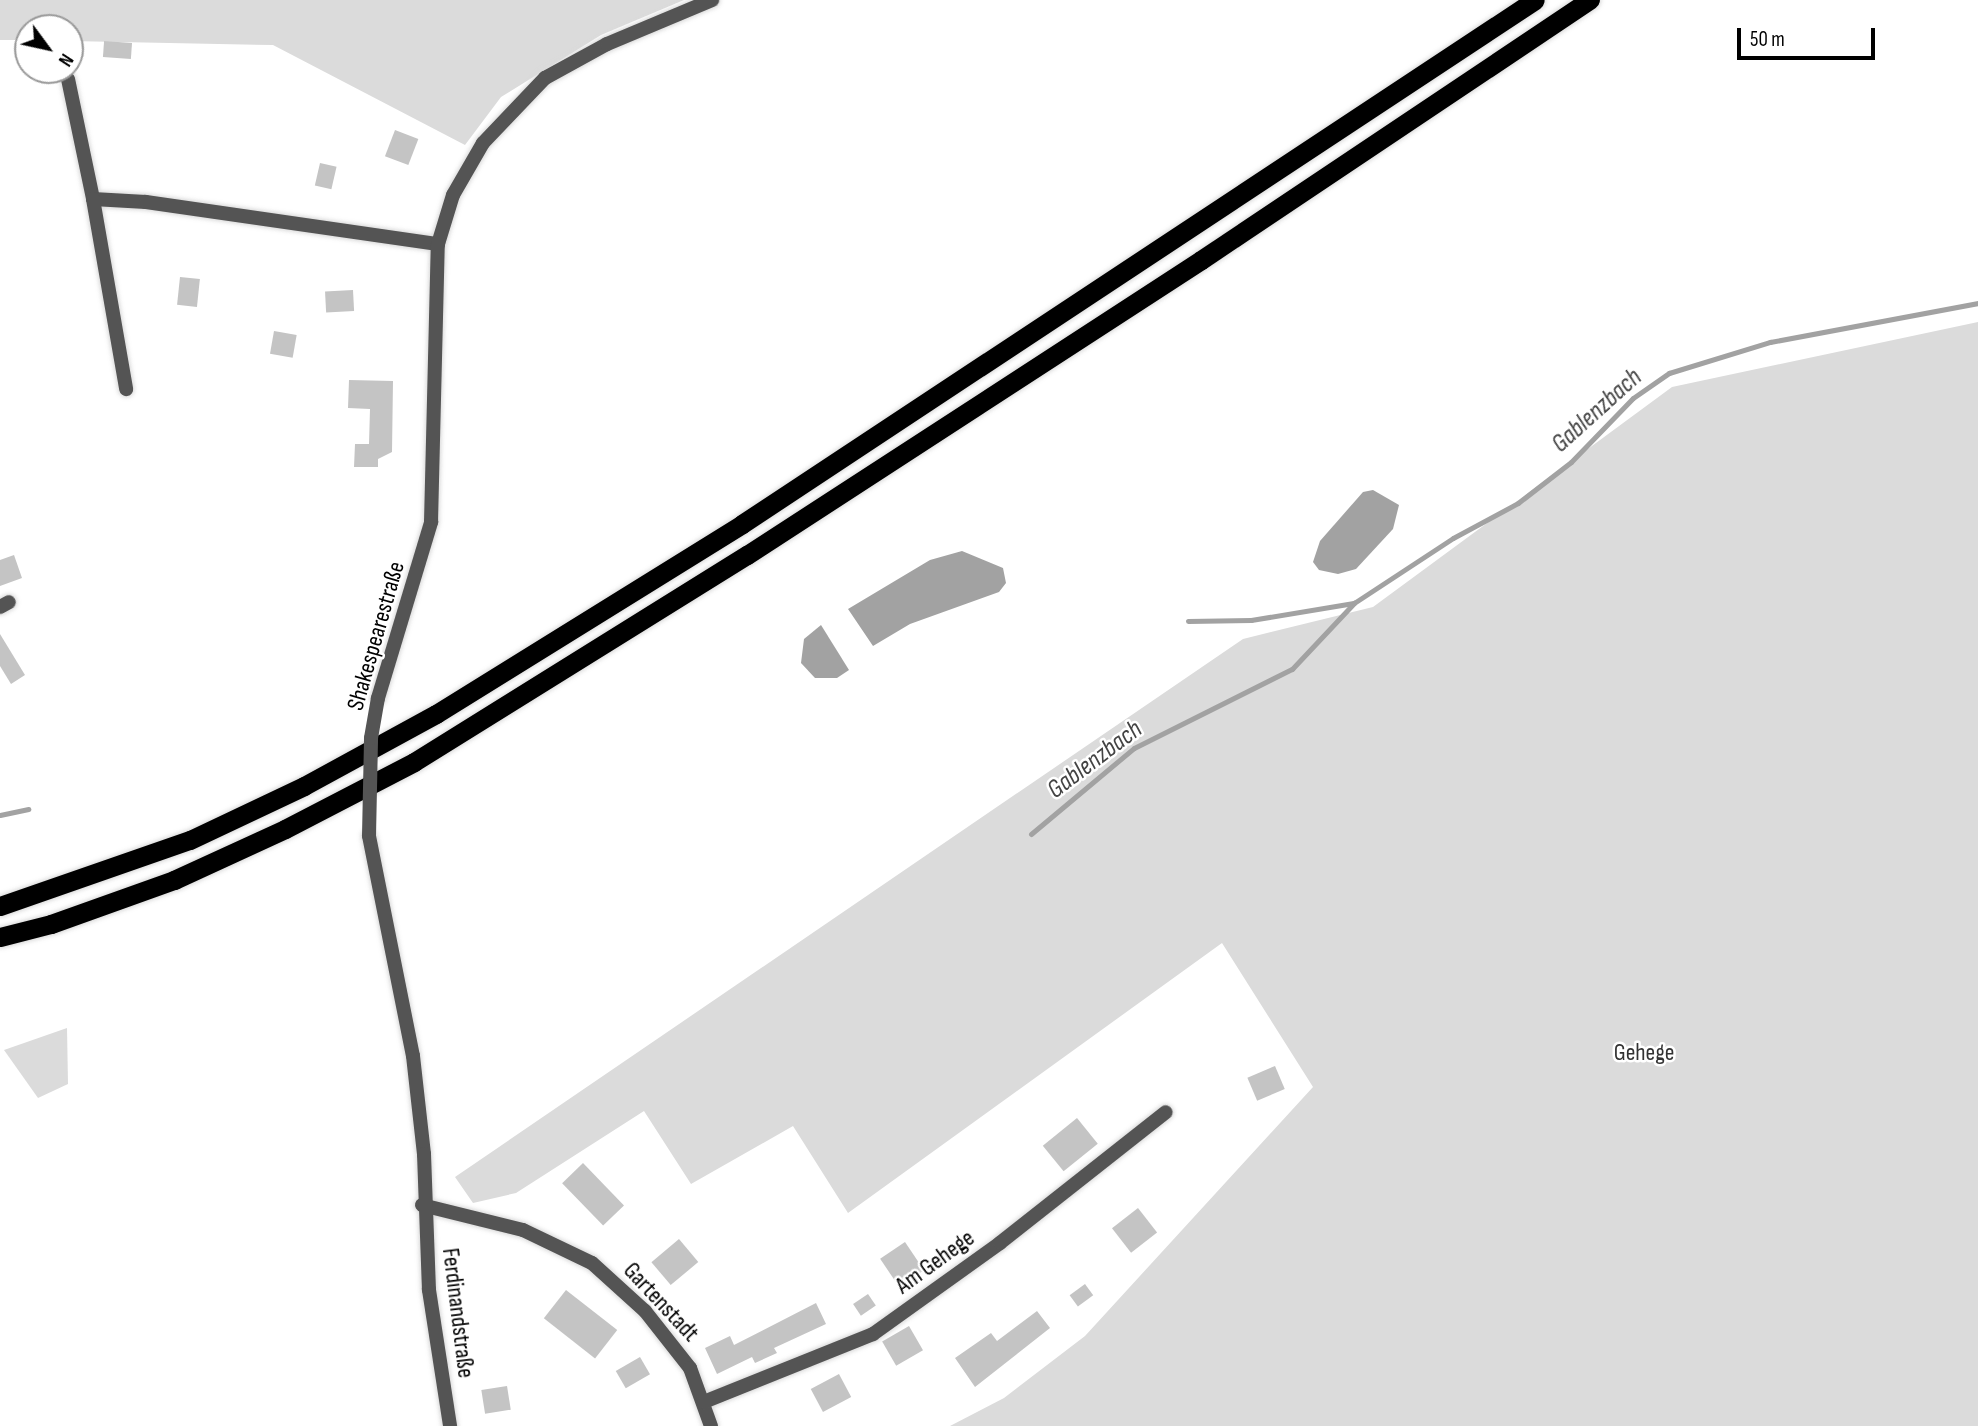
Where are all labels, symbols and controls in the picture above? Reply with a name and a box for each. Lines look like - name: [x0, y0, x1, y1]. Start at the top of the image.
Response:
- north arrow: [14, 14, 84, 84]
- scale bar: [1740, 14, 1878, 58]
- text: 50 m: [1750, 27, 1785, 52]
- text: N: [53, 49, 78, 70]
- water label: Gablenzbach: [1545, 362, 1649, 460]
- street label: Shakespearestraße: [341, 558, 411, 714]
- water label: Gablenzbach: [1041, 714, 1149, 806]
- park label: Gehege: [1614, 1039, 1674, 1067]
- street label: Am Gehege: [890, 1224, 980, 1300]
- street label: Ferdinandstraße: [436, 1246, 480, 1380]
- street label: Gartenstadt: [617, 1256, 705, 1348]

